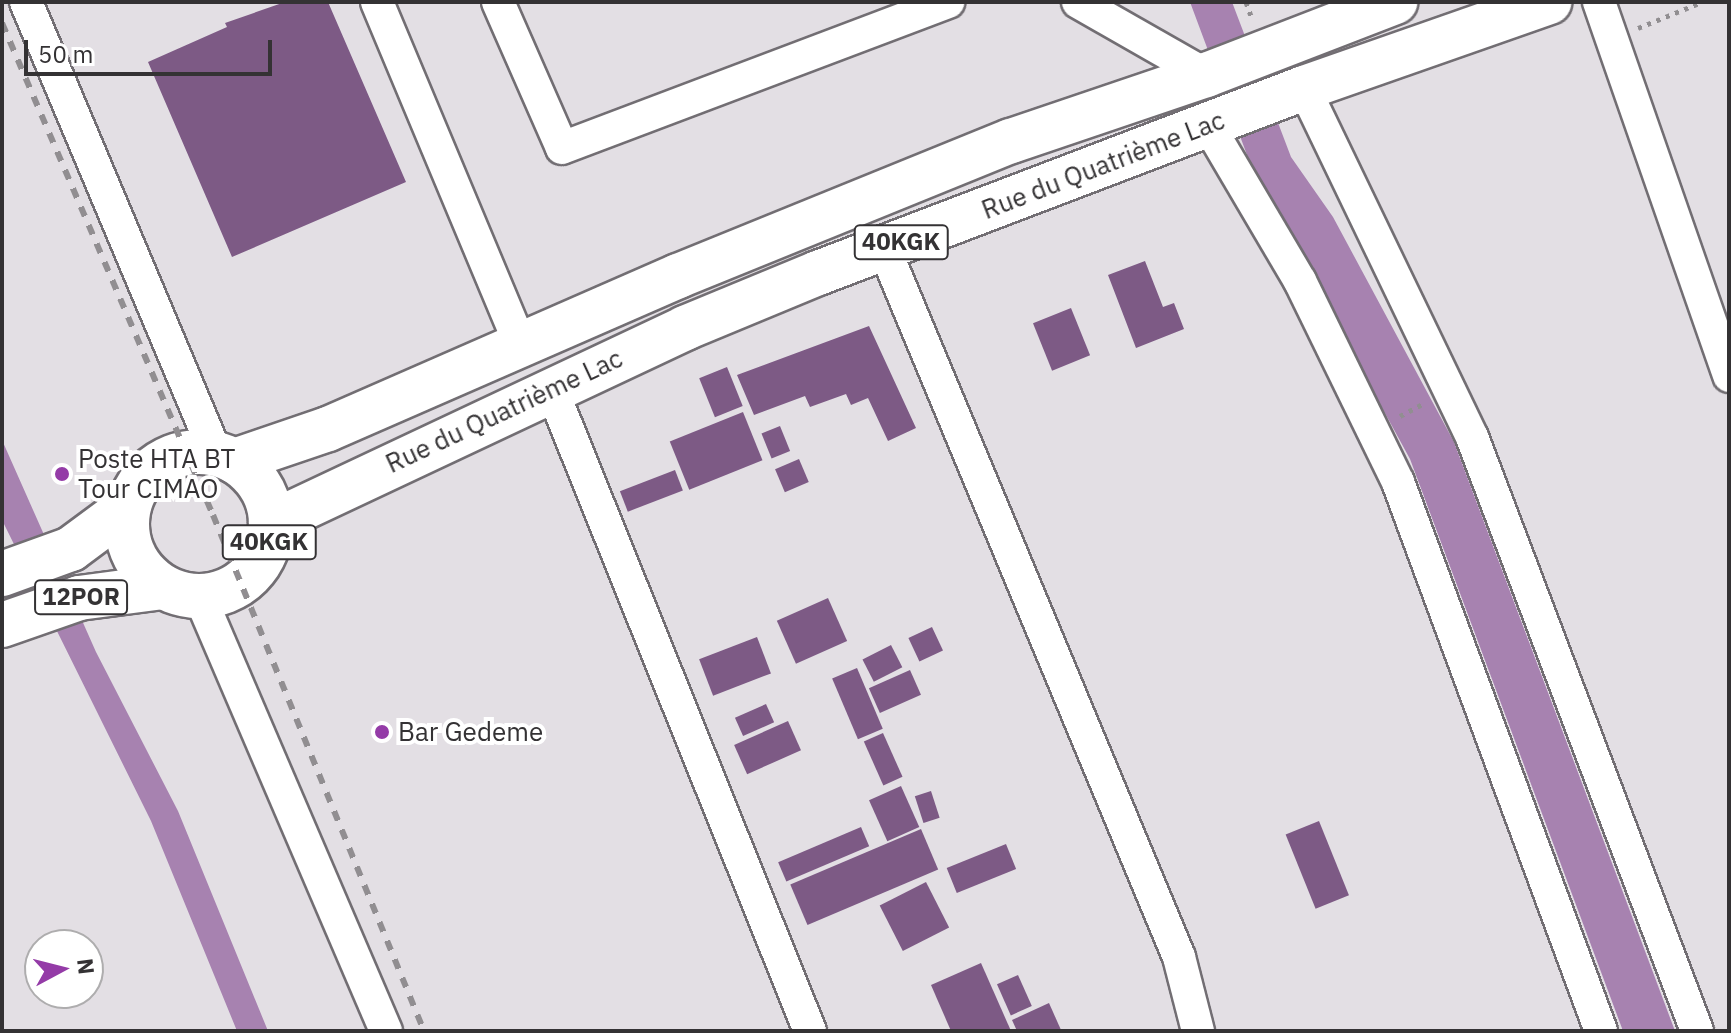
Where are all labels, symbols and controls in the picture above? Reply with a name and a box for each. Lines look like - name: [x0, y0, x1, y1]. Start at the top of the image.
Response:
- scale bar: [28, 24, 276, 74]
- text: 50 m: [38, 38, 93, 70]
- street label: Rue du Quatrième Lac: [977, 104, 1229, 226]
- road number: 40KGK: [853, 222, 949, 262]
- street label: Rue du Quatrième Lac: [381, 342, 627, 480]
- place label: Poste HTA BT Tour CIMAO: [78, 443, 235, 504]
- marker: Poste HTA BT Tour CIMAO: [53, 465, 71, 483]
- road number: 40KGK: [221, 522, 317, 562]
- road number: 12POR: [33, 577, 129, 617]
- place label: Bar Gedeme: [398, 716, 543, 748]
- marker: Bar Gedeme: [373, 723, 391, 741]
- north arrow: [24, 929, 104, 1009]
- text: N: [71, 957, 102, 976]

